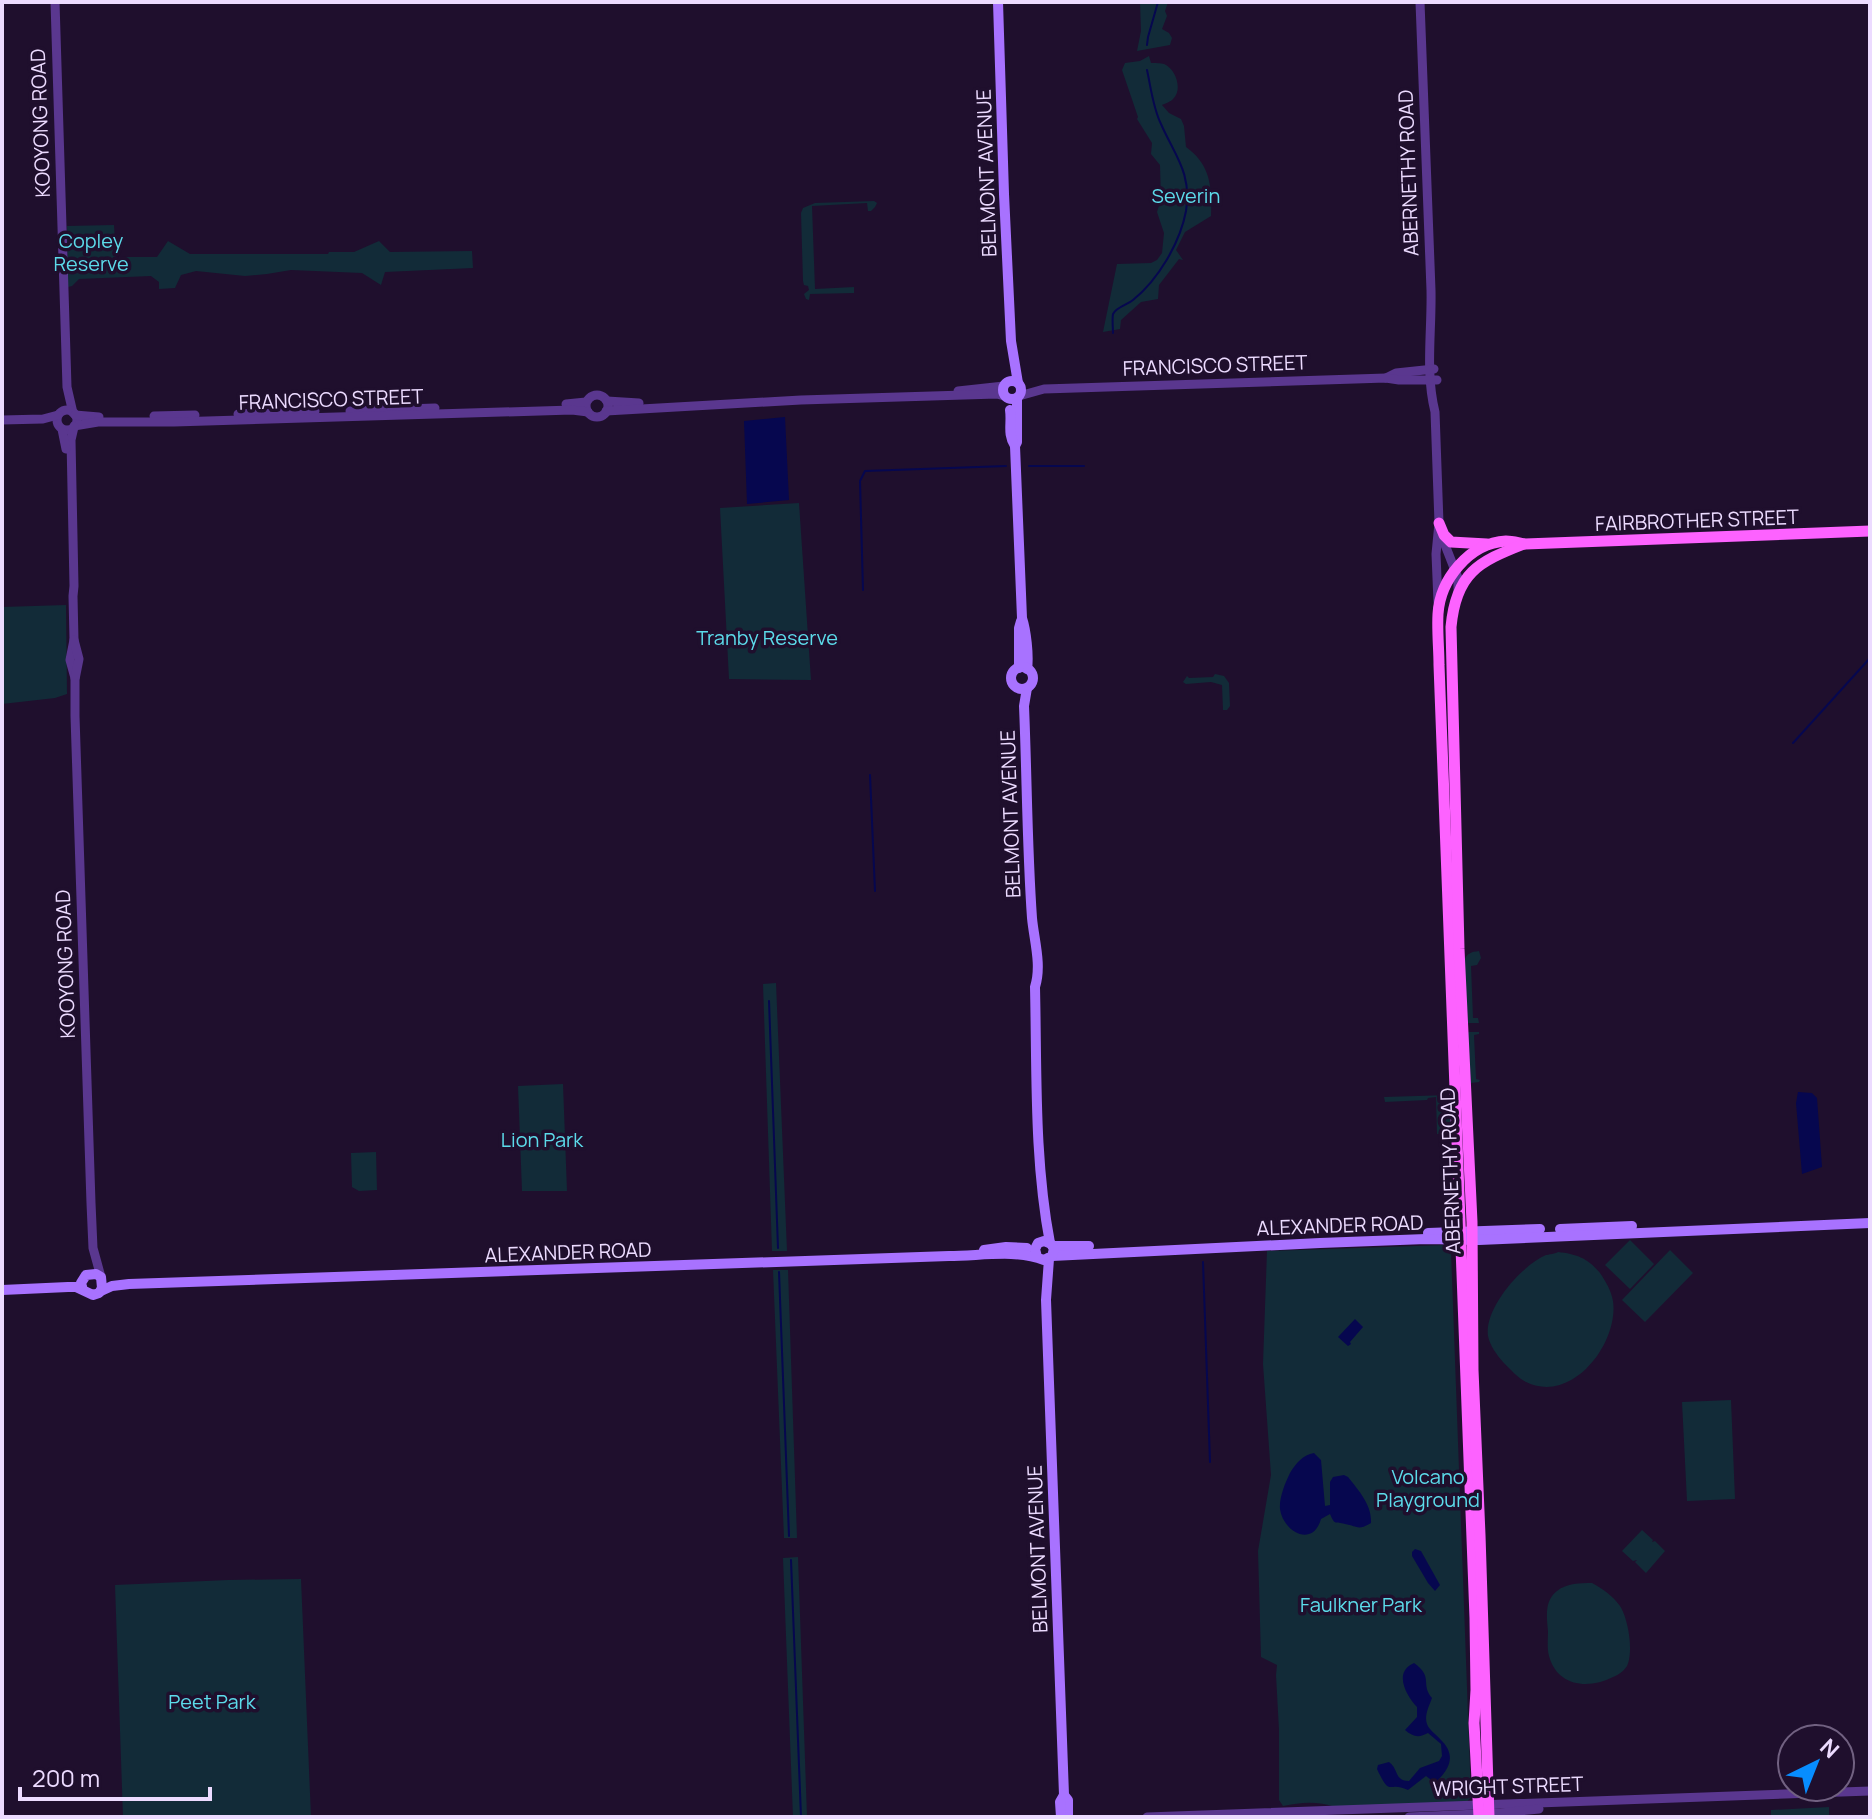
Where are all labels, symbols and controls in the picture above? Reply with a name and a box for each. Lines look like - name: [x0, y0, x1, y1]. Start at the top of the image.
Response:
- street label: KOOYONG ROAD: [24, 48, 56, 198]
- street label: BELMONT AVENUE: [970, 89, 1002, 257]
- street label: ABERNETHY ROAD: [1392, 89, 1424, 257]
- park label: Severin: [1152, 182, 1220, 209]
- park label: Copley Reserve: [53, 227, 129, 277]
- street label: FRANCISCO STREET: [1122, 348, 1308, 382]
- street label: FRANCISCO STREET: [238, 382, 424, 416]
- street label: FAIRBROTHER STREET: [1595, 503, 1799, 537]
- park label: Tranby Reserve: [696, 624, 838, 651]
- street label: BELMONT AVENUE: [994, 730, 1026, 898]
- street label: KOOYONG ROAD: [49, 889, 81, 1039]
- street label: ABERNETHY ROAD: [1434, 1087, 1466, 1255]
- park label: Lion Park: [501, 1126, 584, 1153]
- street label: ALEXANDER ROAD: [1256, 1209, 1424, 1241]
- street label: ALEXANDER ROAD: [484, 1236, 652, 1268]
- park label: Volcano Playground: [1376, 1463, 1480, 1513]
- street label: BELMONT AVENUE: [1021, 1465, 1053, 1633]
- park label: Faulkner Park: [1300, 1591, 1423, 1618]
- park label: Peet Park: [168, 1688, 257, 1715]
- north arrow: [1776, 1723, 1856, 1803]
- text: N: [1814, 1732, 1846, 1765]
- scale bar: [20, 1751, 210, 1801]
- text: 200 m: [32, 1761, 100, 1794]
- street label: WRIGHT STREET: [1432, 1770, 1584, 1802]

